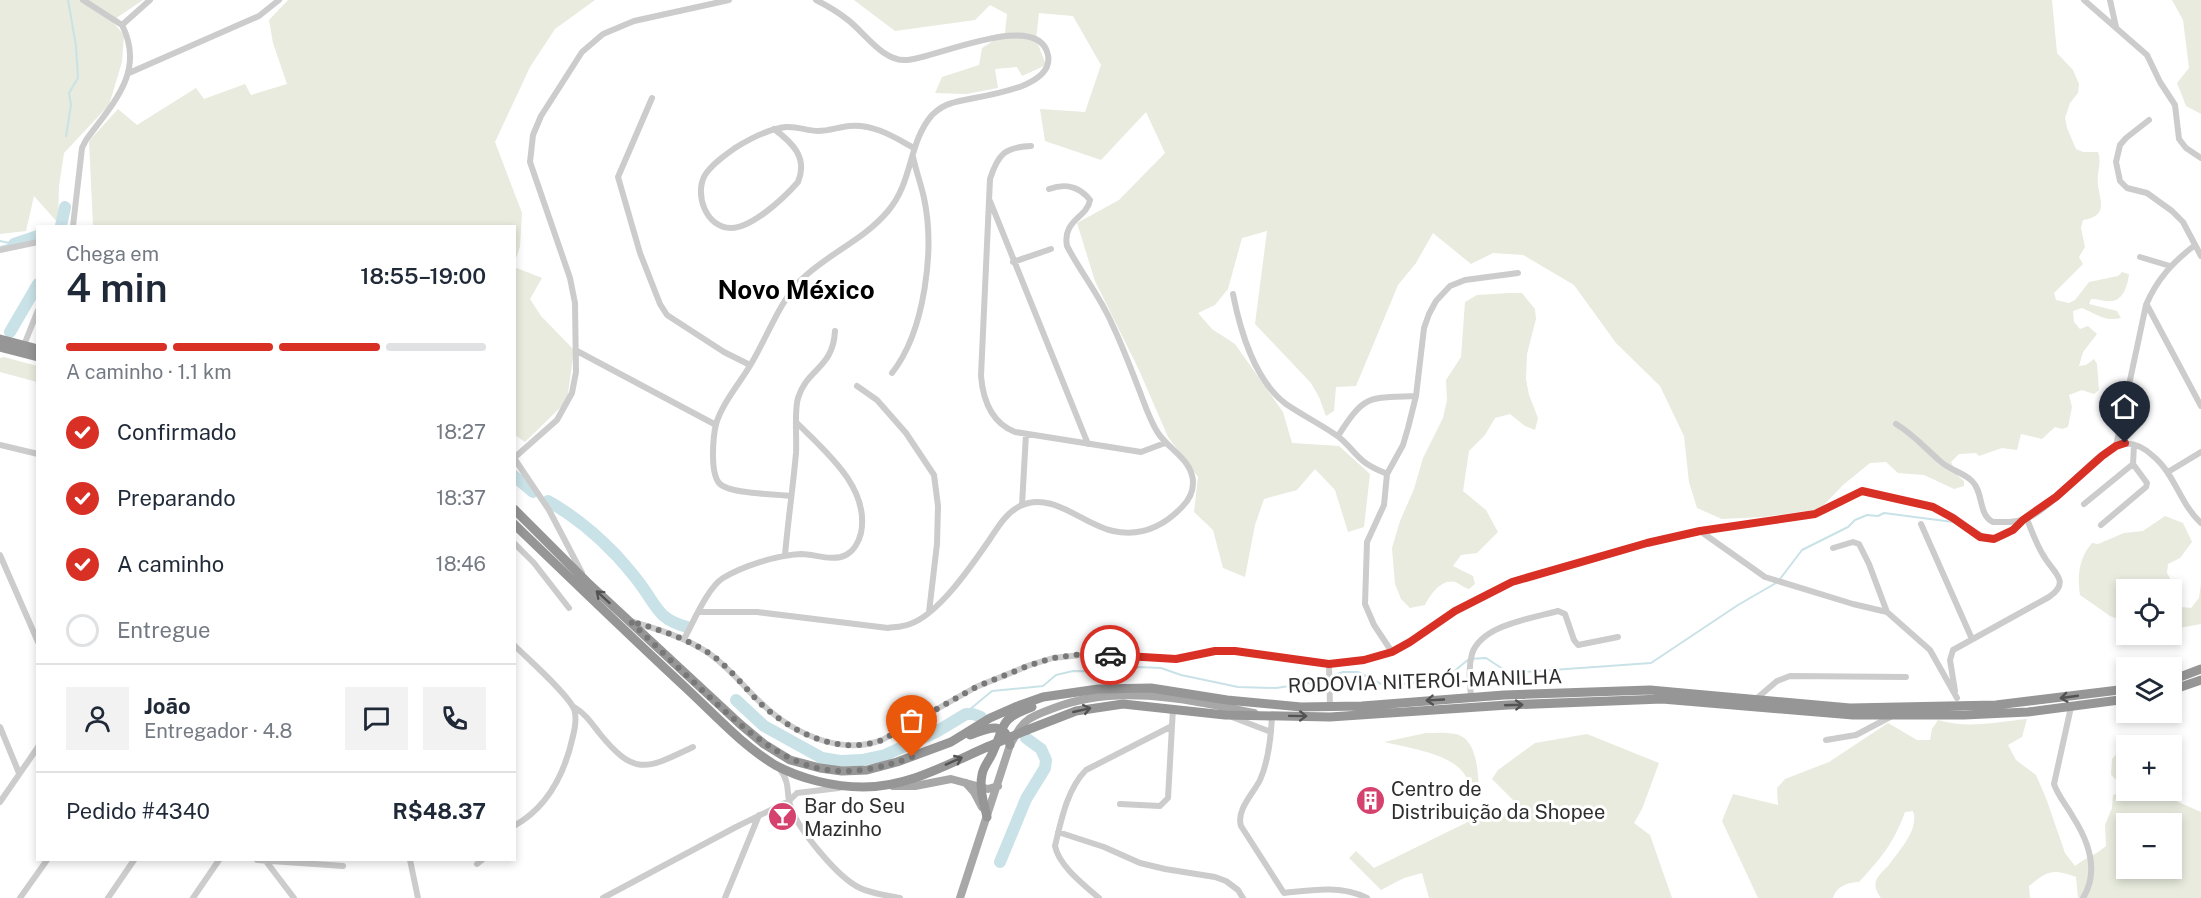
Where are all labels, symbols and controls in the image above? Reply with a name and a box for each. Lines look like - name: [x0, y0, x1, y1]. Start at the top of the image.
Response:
- text: Chega em: [66, 242, 159, 266]
- text: 18:55–19:00: [360, 263, 486, 289]
- text: 4 min: [66, 265, 168, 311]
- district label: Novo México: [717, 274, 875, 305]
- text: A caminho · 1.1 km: [66, 360, 232, 384]
- pin: [2099, 381, 2150, 443]
- icon: home: [2108, 390, 2141, 423]
- icon: check: [66, 416, 99, 449]
- text: Confirmado: [117, 419, 236, 445]
- text: 18:27: [436, 420, 486, 444]
- icon: check: [66, 482, 99, 515]
- text: Preparando: [117, 485, 236, 511]
- text: 18:37: [436, 486, 486, 510]
- icon: check: [66, 548, 99, 581]
- text: A caminho: [117, 551, 224, 577]
- text: 18:46: [436, 552, 486, 576]
- map controls: [2116, 579, 2182, 879]
- button: locate: [2116, 579, 2182, 645]
- one-way arrow: [596, 590, 611, 604]
- text: Entregue: [117, 617, 211, 643]
- courier: [1080, 625, 1140, 685]
- icon: car: [1094, 639, 1127, 672]
- button: layers: [2116, 657, 2182, 723]
- street label: RODOVIA NITERÓI-MANILHA: [1287, 663, 1563, 698]
- button: person: [66, 687, 129, 750]
- button: chat: [345, 687, 408, 750]
- button: phone: [423, 687, 486, 750]
- one-way arrow: [2060, 691, 2079, 702]
- text: João: [144, 693, 191, 719]
- one-way arrow: [1425, 694, 1445, 705]
- pin: [886, 695, 937, 757]
- one-way arrow: [1504, 699, 1523, 710]
- icon: bag: [895, 704, 928, 737]
- one-way arrow: [1072, 704, 1091, 715]
- one-way arrow: [1288, 711, 1308, 722]
- text: Entregador · 4.8: [144, 719, 292, 743]
- button: +: [2116, 735, 2182, 801]
- one-way arrow: [945, 755, 963, 766]
- place label: Centro de Distribuição da Shopee: [1391, 777, 1605, 824]
- building icon: Centro de Distribuição da Shopee: [1354, 784, 1386, 816]
- place label: Bar do Seu Mazinho: [804, 794, 905, 841]
- text: Pedido #4340: [66, 798, 210, 824]
- text: R$48.37: [393, 798, 486, 824]
- bar icon: Bar do Seu Mazinho: [767, 801, 799, 833]
- button: −: [2116, 813, 2182, 879]

